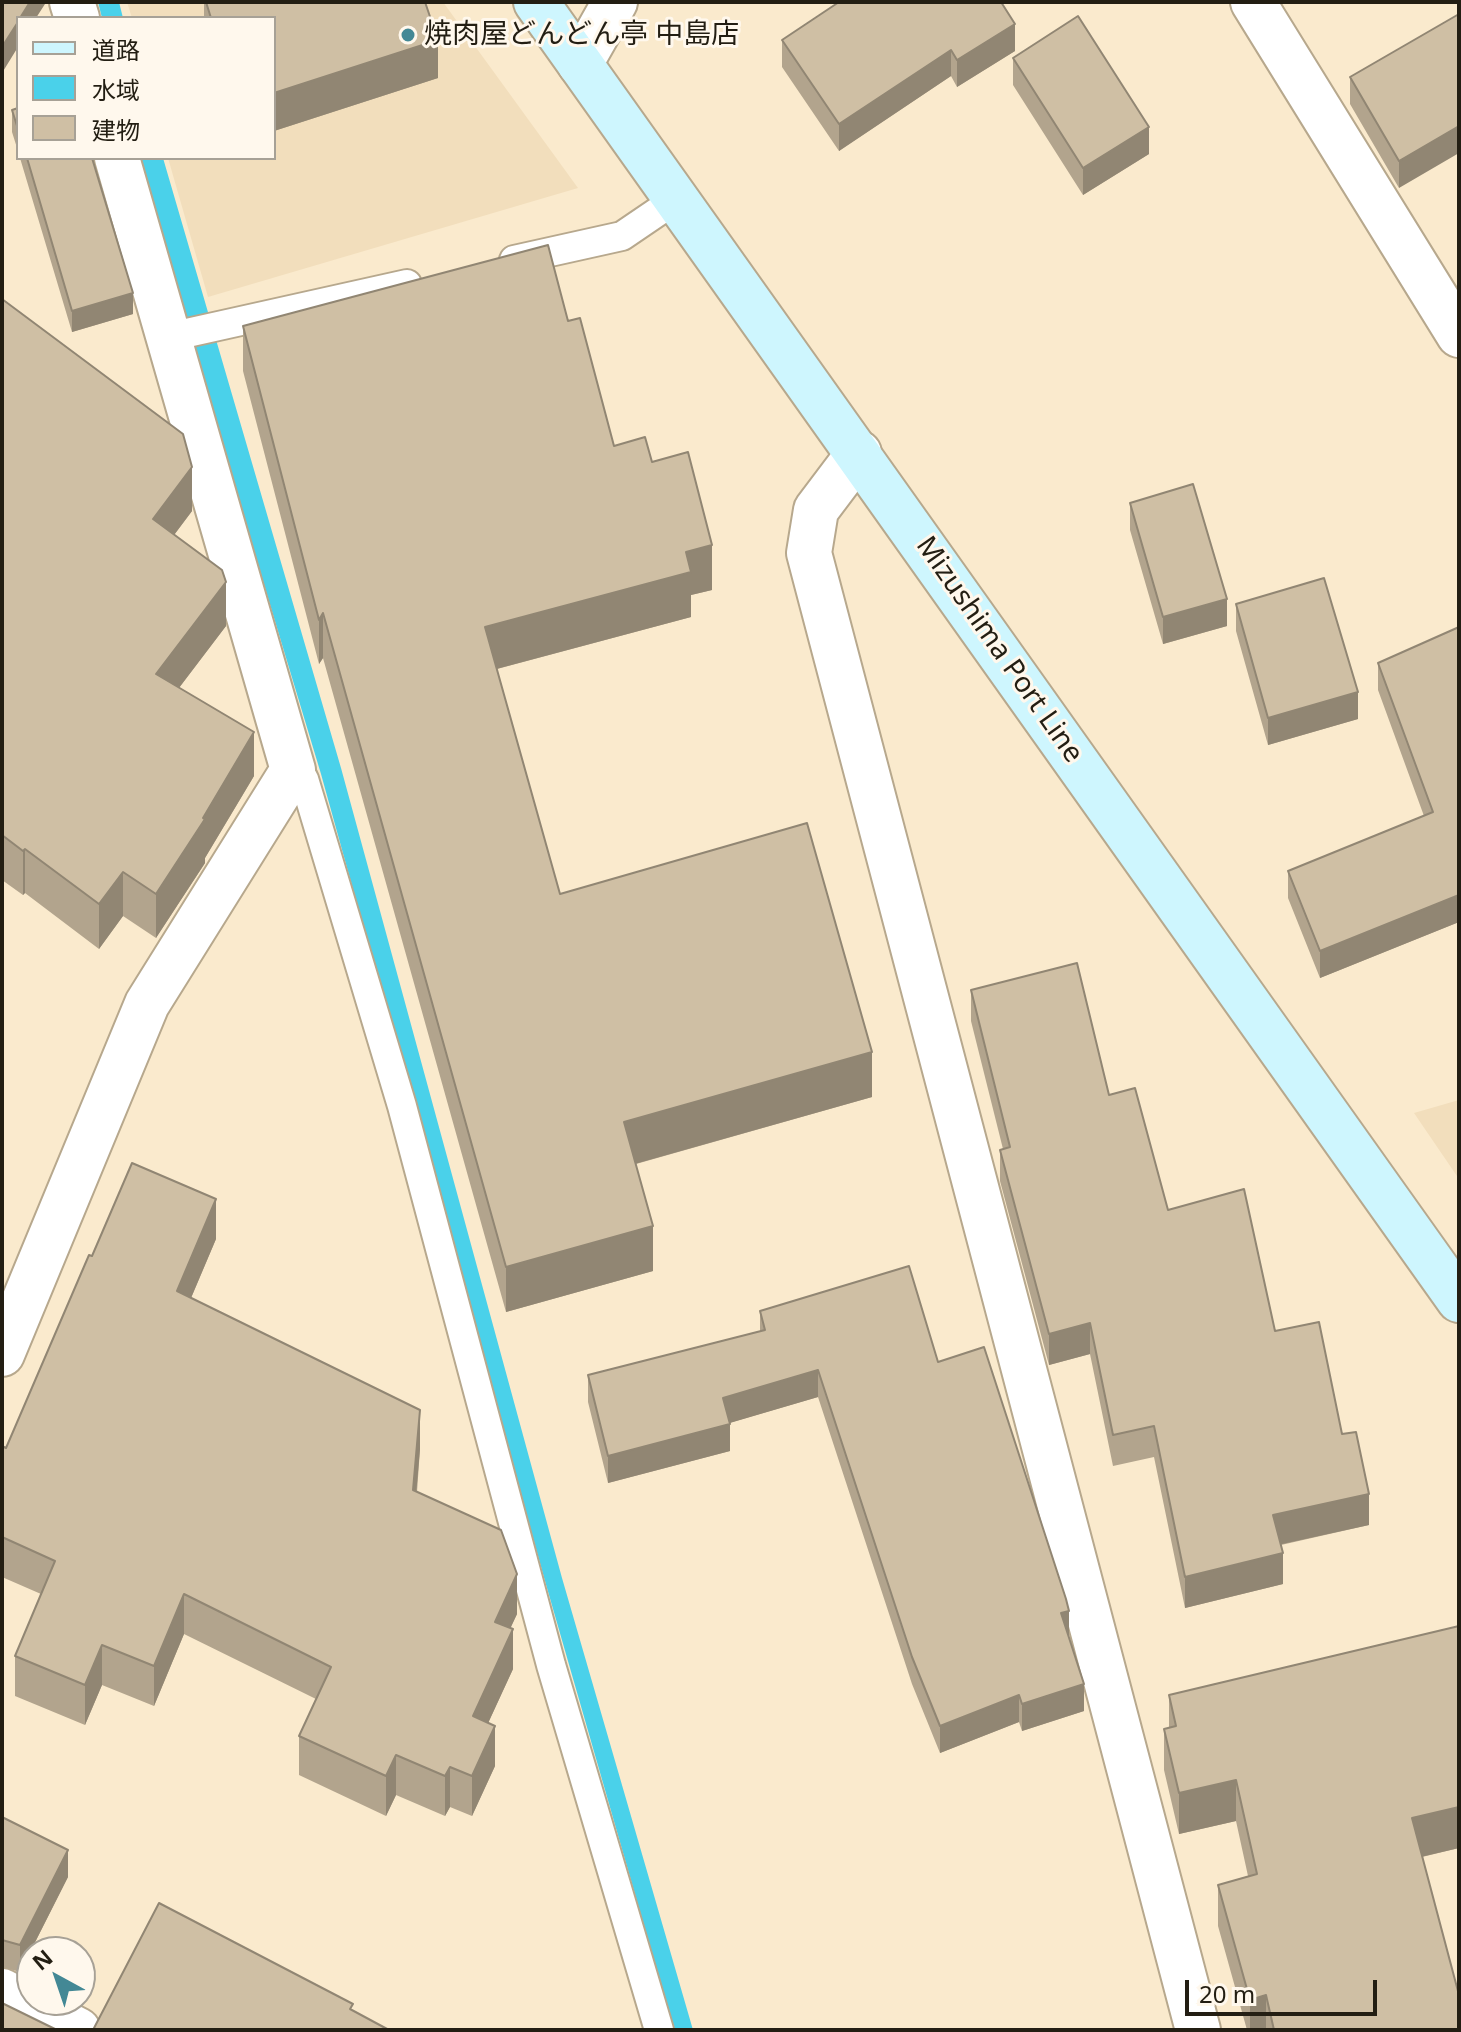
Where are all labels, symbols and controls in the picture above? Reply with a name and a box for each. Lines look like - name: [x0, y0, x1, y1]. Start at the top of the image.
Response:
- legend: [16, 16, 276, 160]
- place label: 焼肉屋どんどん亭 中島店: [424, 18, 739, 52]
- marker: 焼肉屋どんどん亭 中島店: [399, 26, 417, 44]
- text: 道路: [92, 33, 140, 66]
- text: 水域: [92, 73, 140, 106]
- text: 建物: [92, 113, 140, 146]
- street label: Mizushima Port Line: [908, 531, 1090, 769]
- north arrow: [16, 1936, 96, 2016]
- text: N: [25, 1942, 58, 1976]
- scale bar: [1189, 1964, 1381, 2014]
- text: 20 m: [1199, 1977, 1255, 2010]

